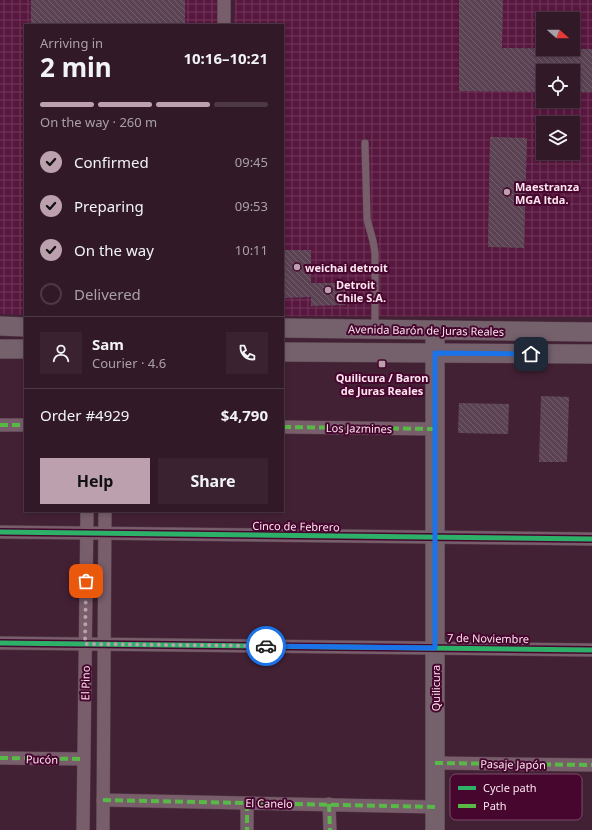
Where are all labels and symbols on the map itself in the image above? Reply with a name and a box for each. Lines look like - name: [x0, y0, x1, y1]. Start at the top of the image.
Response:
- north arrow: [536, 12, 580, 56]
- place label: Maestranza MGA ltda.: [515, 179, 579, 207]
- marker: Maestranza MGA ltda.: [502, 187, 512, 197]
- place label: weichai detroit: [305, 260, 388, 275]
- marker: weichai detroit: [292, 262, 302, 272]
- place label: Detroit Chile S.A.: [336, 277, 386, 305]
- marker: Detroit Chile S.A.: [323, 285, 333, 295]
- street label: Avenida Barón de Juras Reales: [348, 321, 504, 339]
- pin: [514, 337, 548, 371]
- marker: Quilicura / Baron de Juras Reales: [377, 359, 387, 369]
- place label: Quilicura / Baron de Juras Reales: [336, 370, 428, 398]
- street label: Los Jazmines: [326, 420, 392, 436]
- street label: Cinco de Febrero: [252, 518, 340, 534]
- pin: [69, 564, 103, 598]
- courier: [246, 626, 286, 666]
- street label: 7 de Noviembre: [447, 630, 529, 646]
- street label: El Pino: [77, 665, 93, 701]
- street label: Quilicura: [428, 665, 443, 711]
- street label: Pucón: [26, 751, 58, 767]
- street label: Pasaje Japón: [480, 756, 546, 772]
- legend: [450, 774, 582, 820]
- text: Cycle path: [483, 780, 536, 795]
- street label: El Canelo: [245, 795, 293, 811]
- text: Path: [483, 798, 507, 813]

